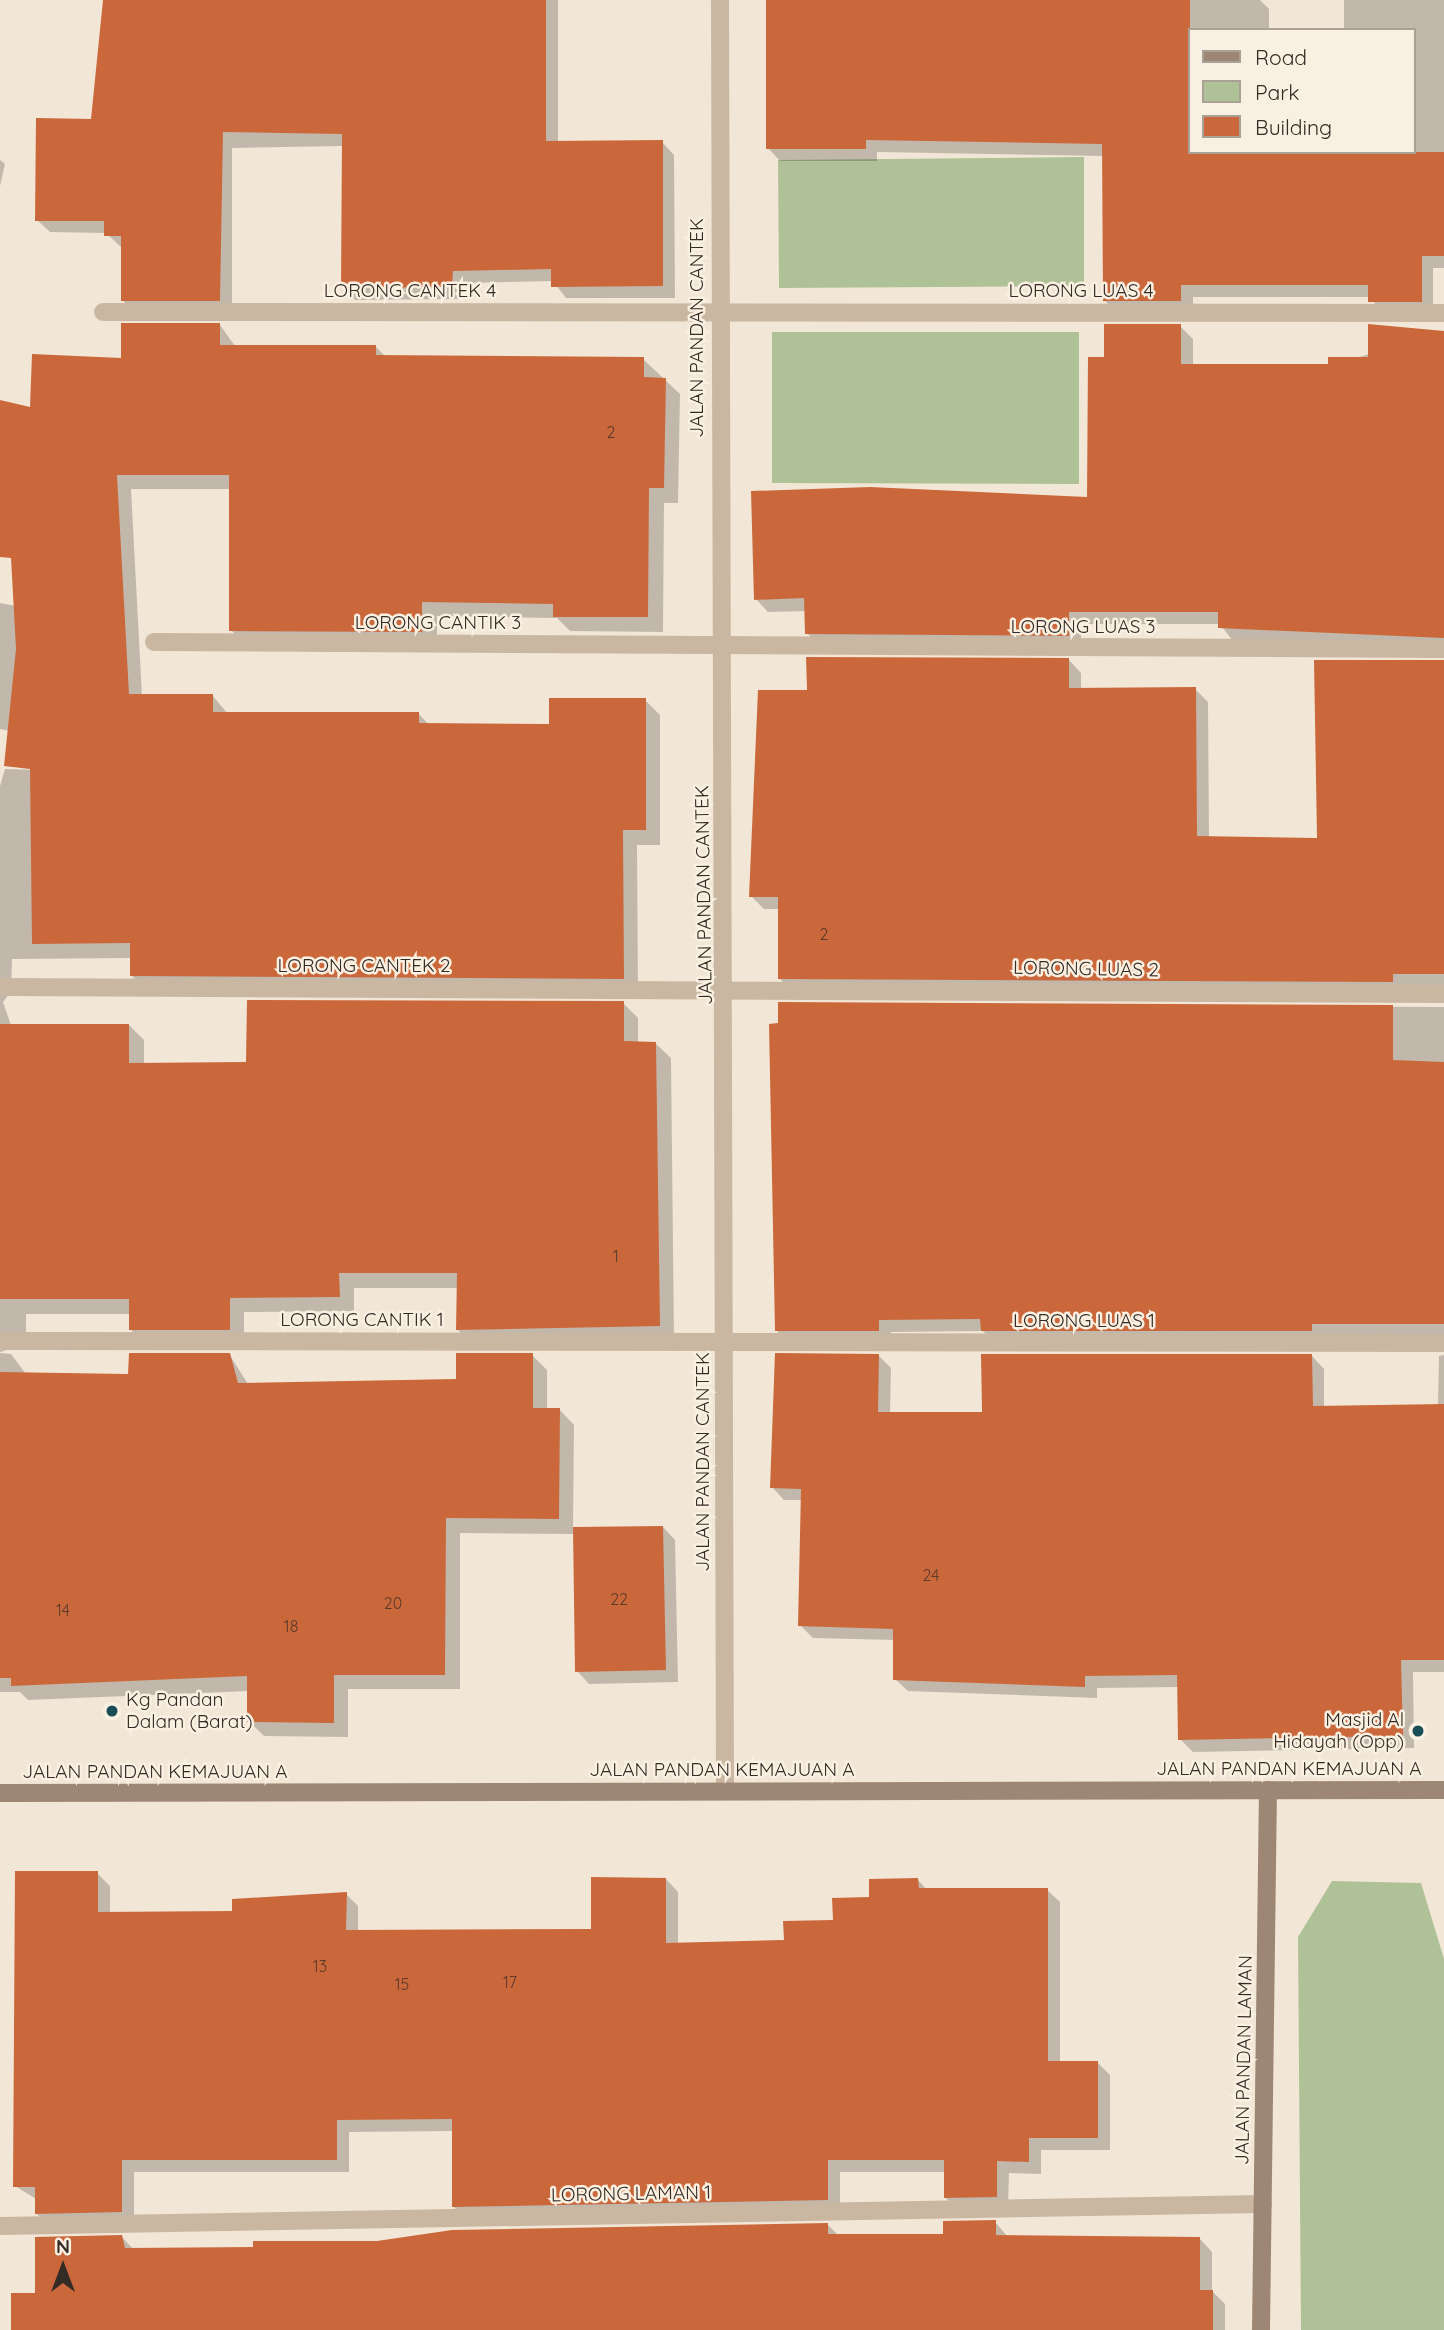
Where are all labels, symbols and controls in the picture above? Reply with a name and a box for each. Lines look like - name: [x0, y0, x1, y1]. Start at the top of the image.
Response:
- legend: [1188, 28, 1416, 154]
- text: Road: [1255, 44, 1307, 70]
- text: Park: [1255, 79, 1299, 105]
- text: Building: [1255, 114, 1332, 140]
- street label: JALAN PANDAN CANTEK: [686, 218, 708, 438]
- street label: LORONG CANTEK 4: [324, 280, 496, 302]
- street label: LORONG LUAS 4: [1008, 280, 1154, 302]
- house number: 2: [607, 422, 615, 442]
- street label: LORONG CANTIK 3: [355, 612, 521, 634]
- street label: LORONG LUAS 3: [1011, 616, 1155, 638]
- street label: JALAN PANDAN CANTEK: [691, 785, 717, 1005]
- house number: 2: [820, 924, 828, 944]
- street label: LORONG CANTEK 2: [277, 955, 451, 977]
- street label: LORONG LUAS 2: [1013, 956, 1159, 982]
- house number: 1: [613, 1246, 619, 1266]
- street label: LORONG CANTIK 1: [280, 1309, 444, 1331]
- street label: LORONG LUAS 1: [1013, 1310, 1155, 1332]
- street label: JALAN PANDAN CANTEK: [692, 1352, 714, 1572]
- house number: 24: [922, 1565, 940, 1585]
- house number: 22: [610, 1589, 628, 1609]
- house number: 20: [384, 1593, 402, 1613]
- house number: 14: [56, 1600, 70, 1620]
- house number: 18: [284, 1616, 298, 1636]
- place label: Kg Pandan Dalam (Barat): [126, 1689, 253, 1733]
- marker: Kg Pandan Dalam (Barat): [104, 1703, 120, 1719]
- place label: Masjid Al Hidayah (Opp): [1273, 1709, 1404, 1753]
- marker: Masjid Al Hidayah (Opp): [1410, 1723, 1426, 1739]
- street label: JALAN PANDAN KEMAJUAN A: [1156, 1758, 1422, 1780]
- street label: JALAN PANDAN KEMAJUAN A: [589, 1759, 855, 1781]
- street label: JALAN PANDAN KEMAJUAN A: [22, 1761, 288, 1783]
- street label: JALAN PANDAN LAMAN: [1231, 1955, 1257, 2165]
- house number: 13: [313, 1956, 327, 1976]
- house number: 17: [503, 1972, 517, 1992]
- house number: 15: [395, 1974, 409, 1994]
- street label: LORONG LAMAN 1: [551, 2181, 711, 2207]
- north arrow: [28, 2232, 98, 2302]
- text: N: [56, 2234, 70, 2258]

